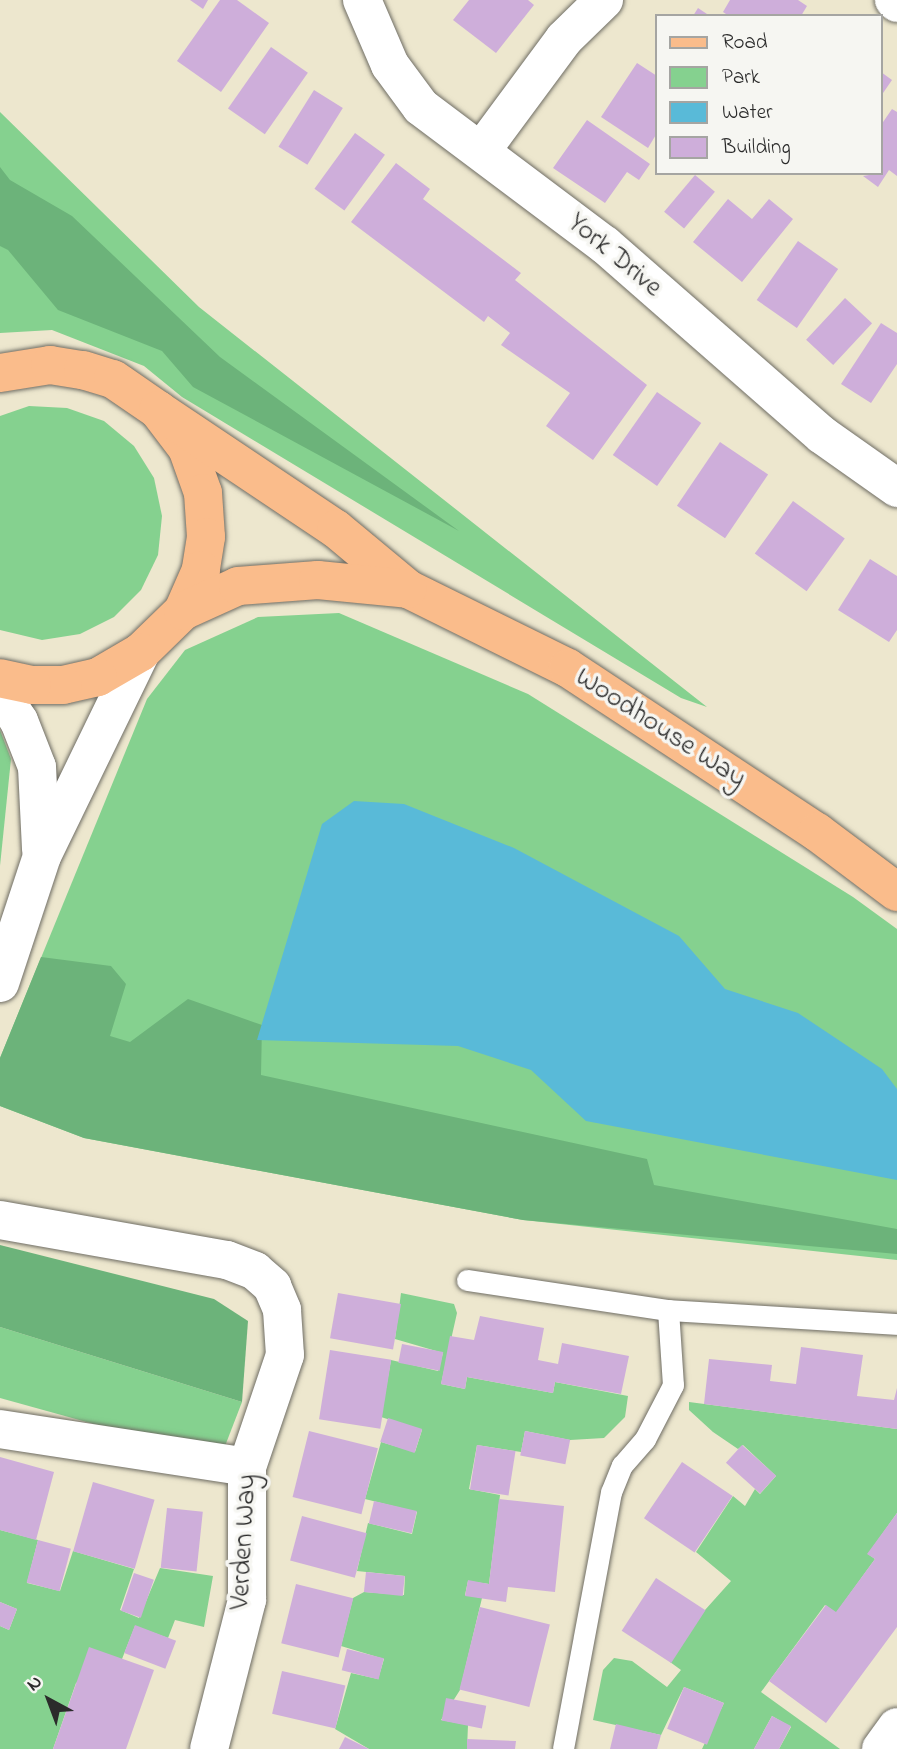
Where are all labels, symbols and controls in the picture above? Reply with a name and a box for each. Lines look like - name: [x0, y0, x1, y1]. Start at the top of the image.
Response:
- legend: [656, 14, 883, 175]
- text: Road: [722, 28, 768, 58]
- text: Park: [722, 63, 760, 93]
- text: Water: [722, 98, 773, 128]
- text: Building: [722, 133, 791, 163]
- street label: York Drive: [560, 207, 668, 305]
- street label: Woodhouse Way: [568, 661, 752, 797]
- street label: Verden Way: [225, 1473, 265, 1611]
- north arrow: [14, 1665, 84, 1735]
- text: N: [21, 1669, 49, 1698]

